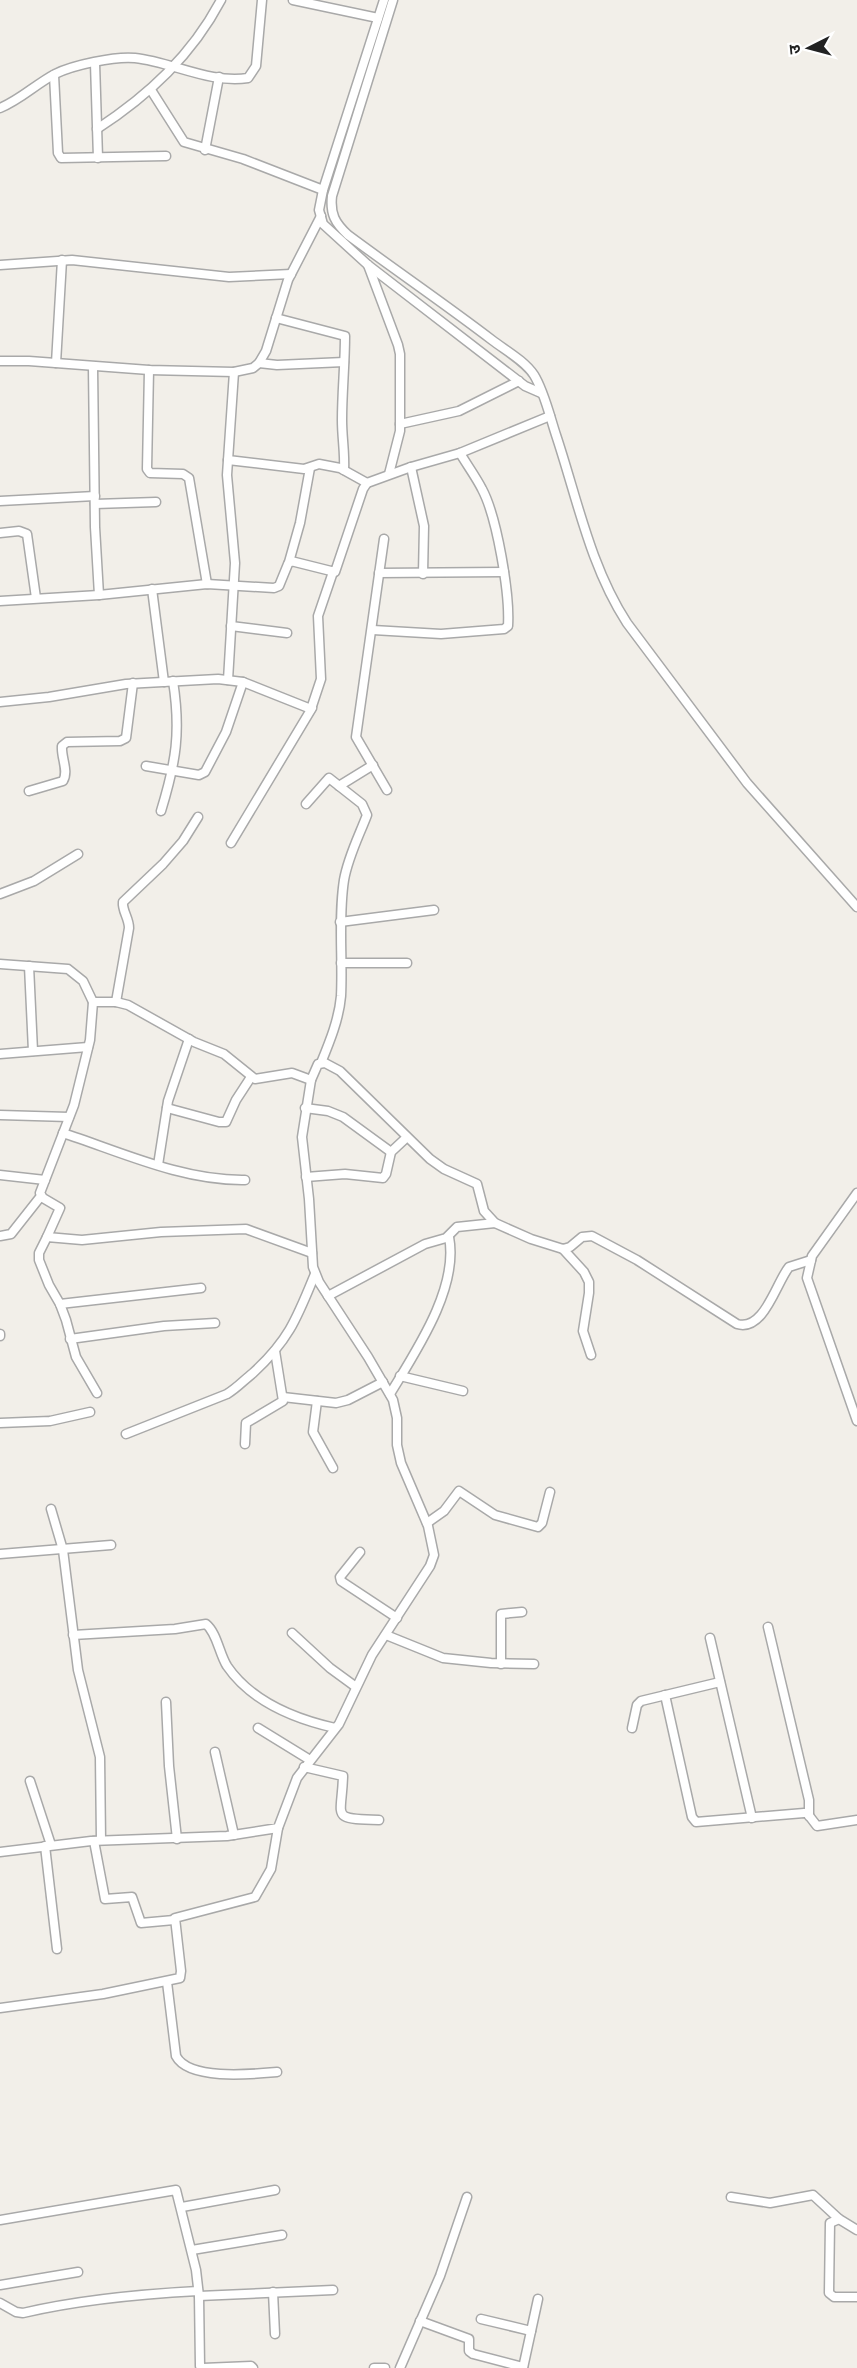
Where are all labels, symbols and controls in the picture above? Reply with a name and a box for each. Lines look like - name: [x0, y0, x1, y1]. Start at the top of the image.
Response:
- north arrow: [779, 18, 839, 78]
- text: उ: [784, 43, 807, 55]

